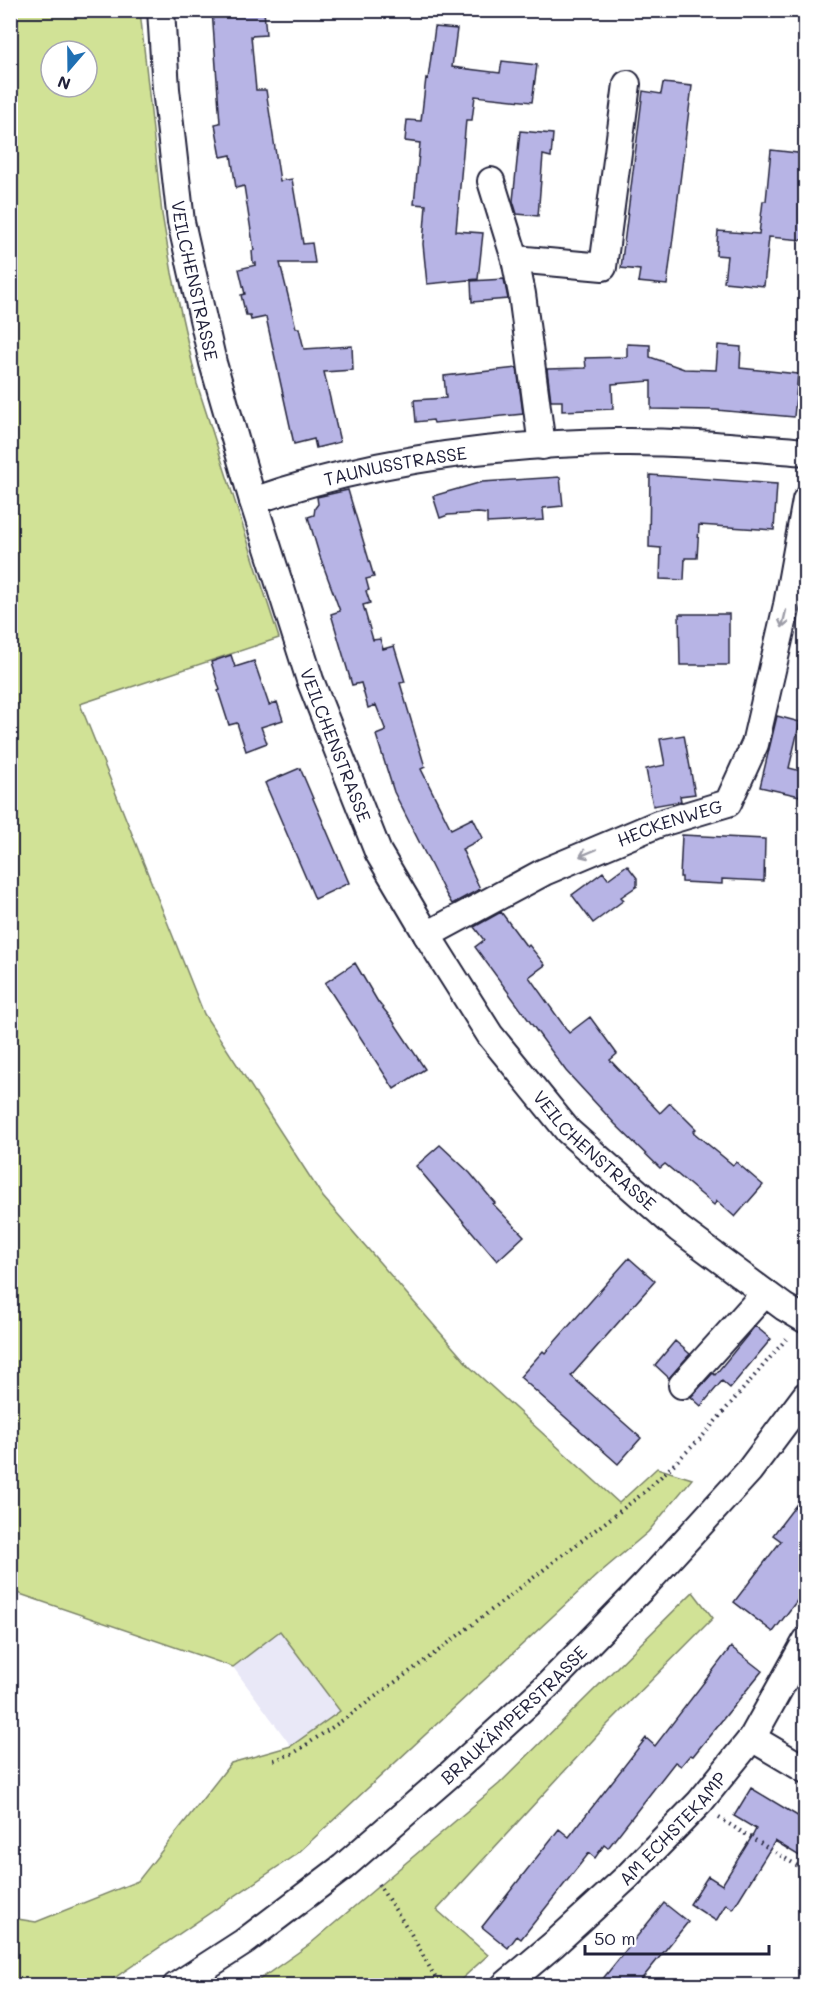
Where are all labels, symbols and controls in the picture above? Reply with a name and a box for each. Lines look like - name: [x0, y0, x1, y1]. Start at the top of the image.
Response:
- north arrow: [39, 39, 99, 99]
- text: N: [54, 72, 73, 96]
- street label: VEILCHENSTRASSE: [167, 199, 224, 363]
- street label: TAUNUSSTRASSE: [321, 440, 468, 491]
- one-way arrow: [777, 610, 789, 629]
- street label: VEILCHENSTRASSE: [295, 665, 377, 825]
- street label: HECKENWEG: [613, 793, 725, 852]
- one-way arrow: [579, 848, 597, 859]
- street label: VEILCHENSTRASSE: [528, 1085, 662, 1216]
- street label: BRAUKÄMPERSTRASSE: [435, 1640, 592, 1789]
- street label: AM ECHSTEKAMP: [613, 1767, 732, 1891]
- scale bar: [585, 1918, 770, 1956]
- text: 50 m: [594, 1926, 636, 1950]

